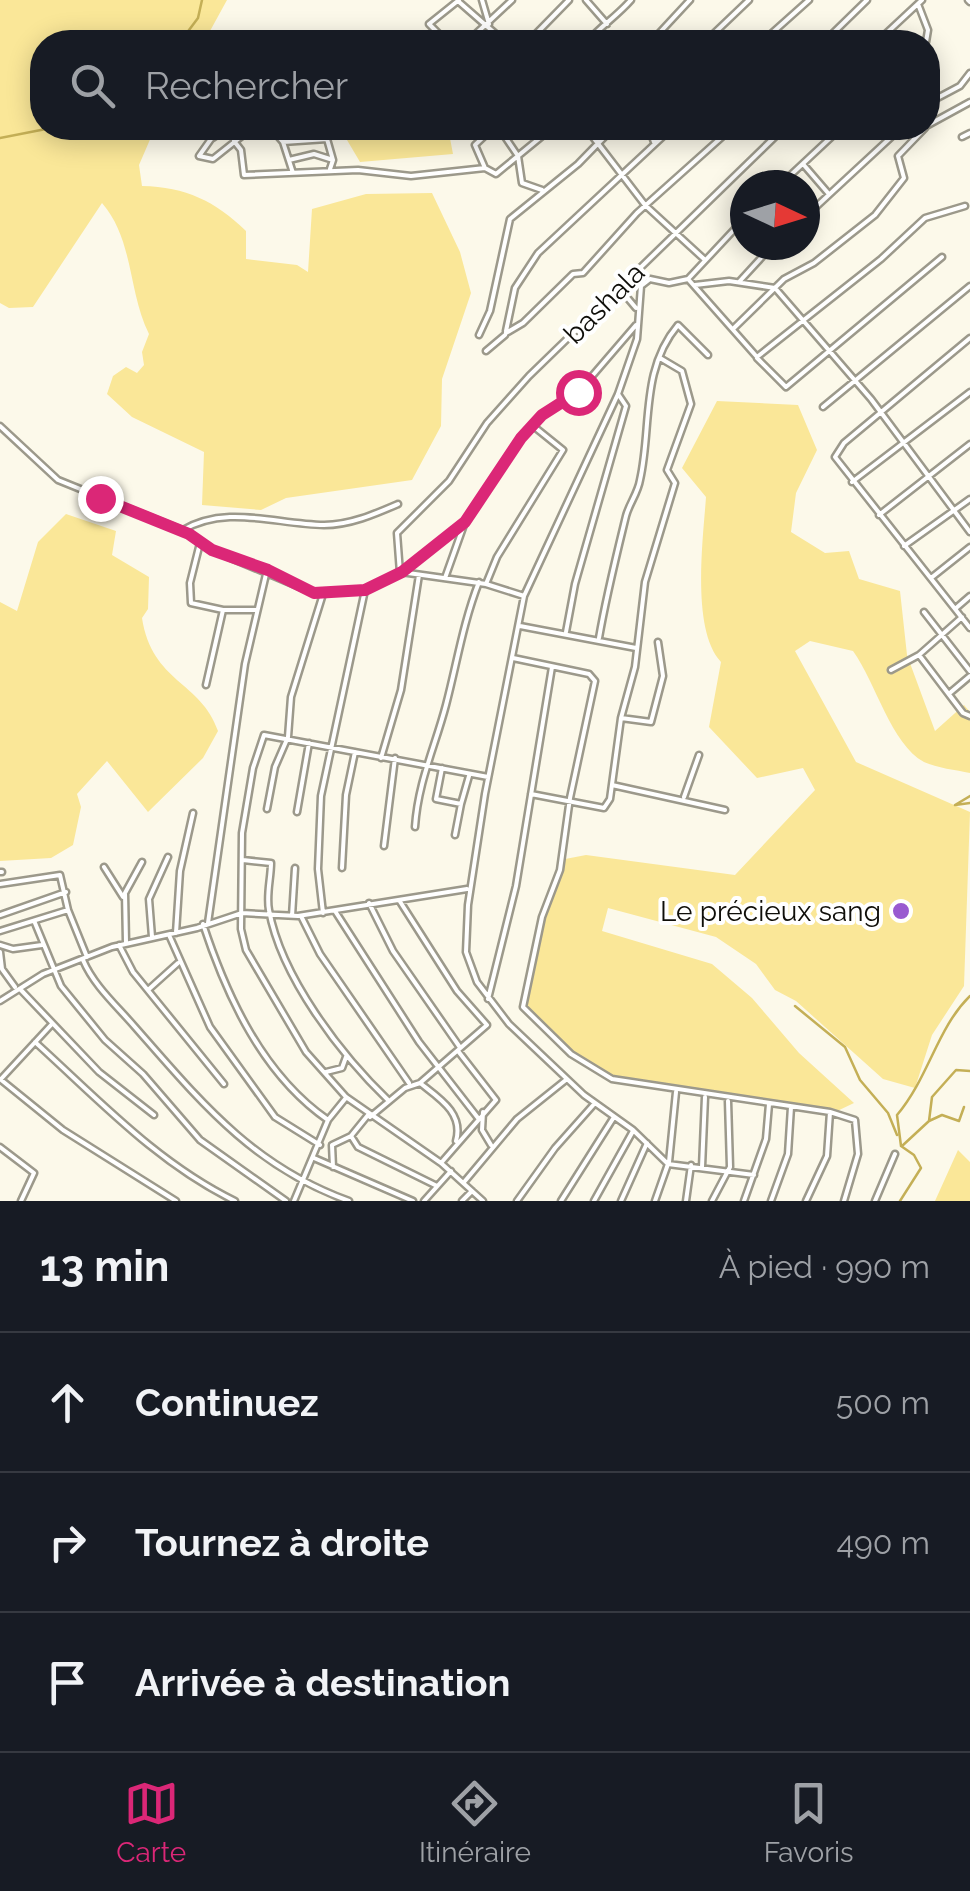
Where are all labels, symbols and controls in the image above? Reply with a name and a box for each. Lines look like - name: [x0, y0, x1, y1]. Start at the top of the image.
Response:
- search box: [30, 30, 940, 140]
- icon: search: [65, 58, 120, 113]
- text: Rechercher: [145, 63, 348, 108]
- north arrow: [730, 170, 820, 260]
- street label: bashala: [557, 256, 652, 351]
- route start: [556, 370, 602, 416]
- route end: [78, 476, 124, 522]
- place label: Le précieux sang: [660, 895, 881, 928]
- marker: Le précieux sang: [890, 900, 912, 922]
- text: 13 min: [40, 1242, 169, 1291]
- text: À pied · 990 m: [719, 1248, 930, 1285]
- icon: ahead: [40, 1375, 95, 1430]
- text: Continuez: [135, 1380, 319, 1425]
- text: 500 m: [836, 1384, 930, 1421]
- icon: right: [40, 1515, 95, 1570]
- text: Tournez à droite: [135, 1520, 429, 1565]
- text: 490 m: [837, 1524, 930, 1561]
- icon: arrive: [40, 1655, 95, 1710]
- text: Arrivée à destination: [135, 1660, 511, 1705]
- tab: Carte: [116, 1776, 186, 1869]
- tab: Itinéraire: [419, 1776, 531, 1869]
- tab: Favoris: [764, 1776, 854, 1869]

